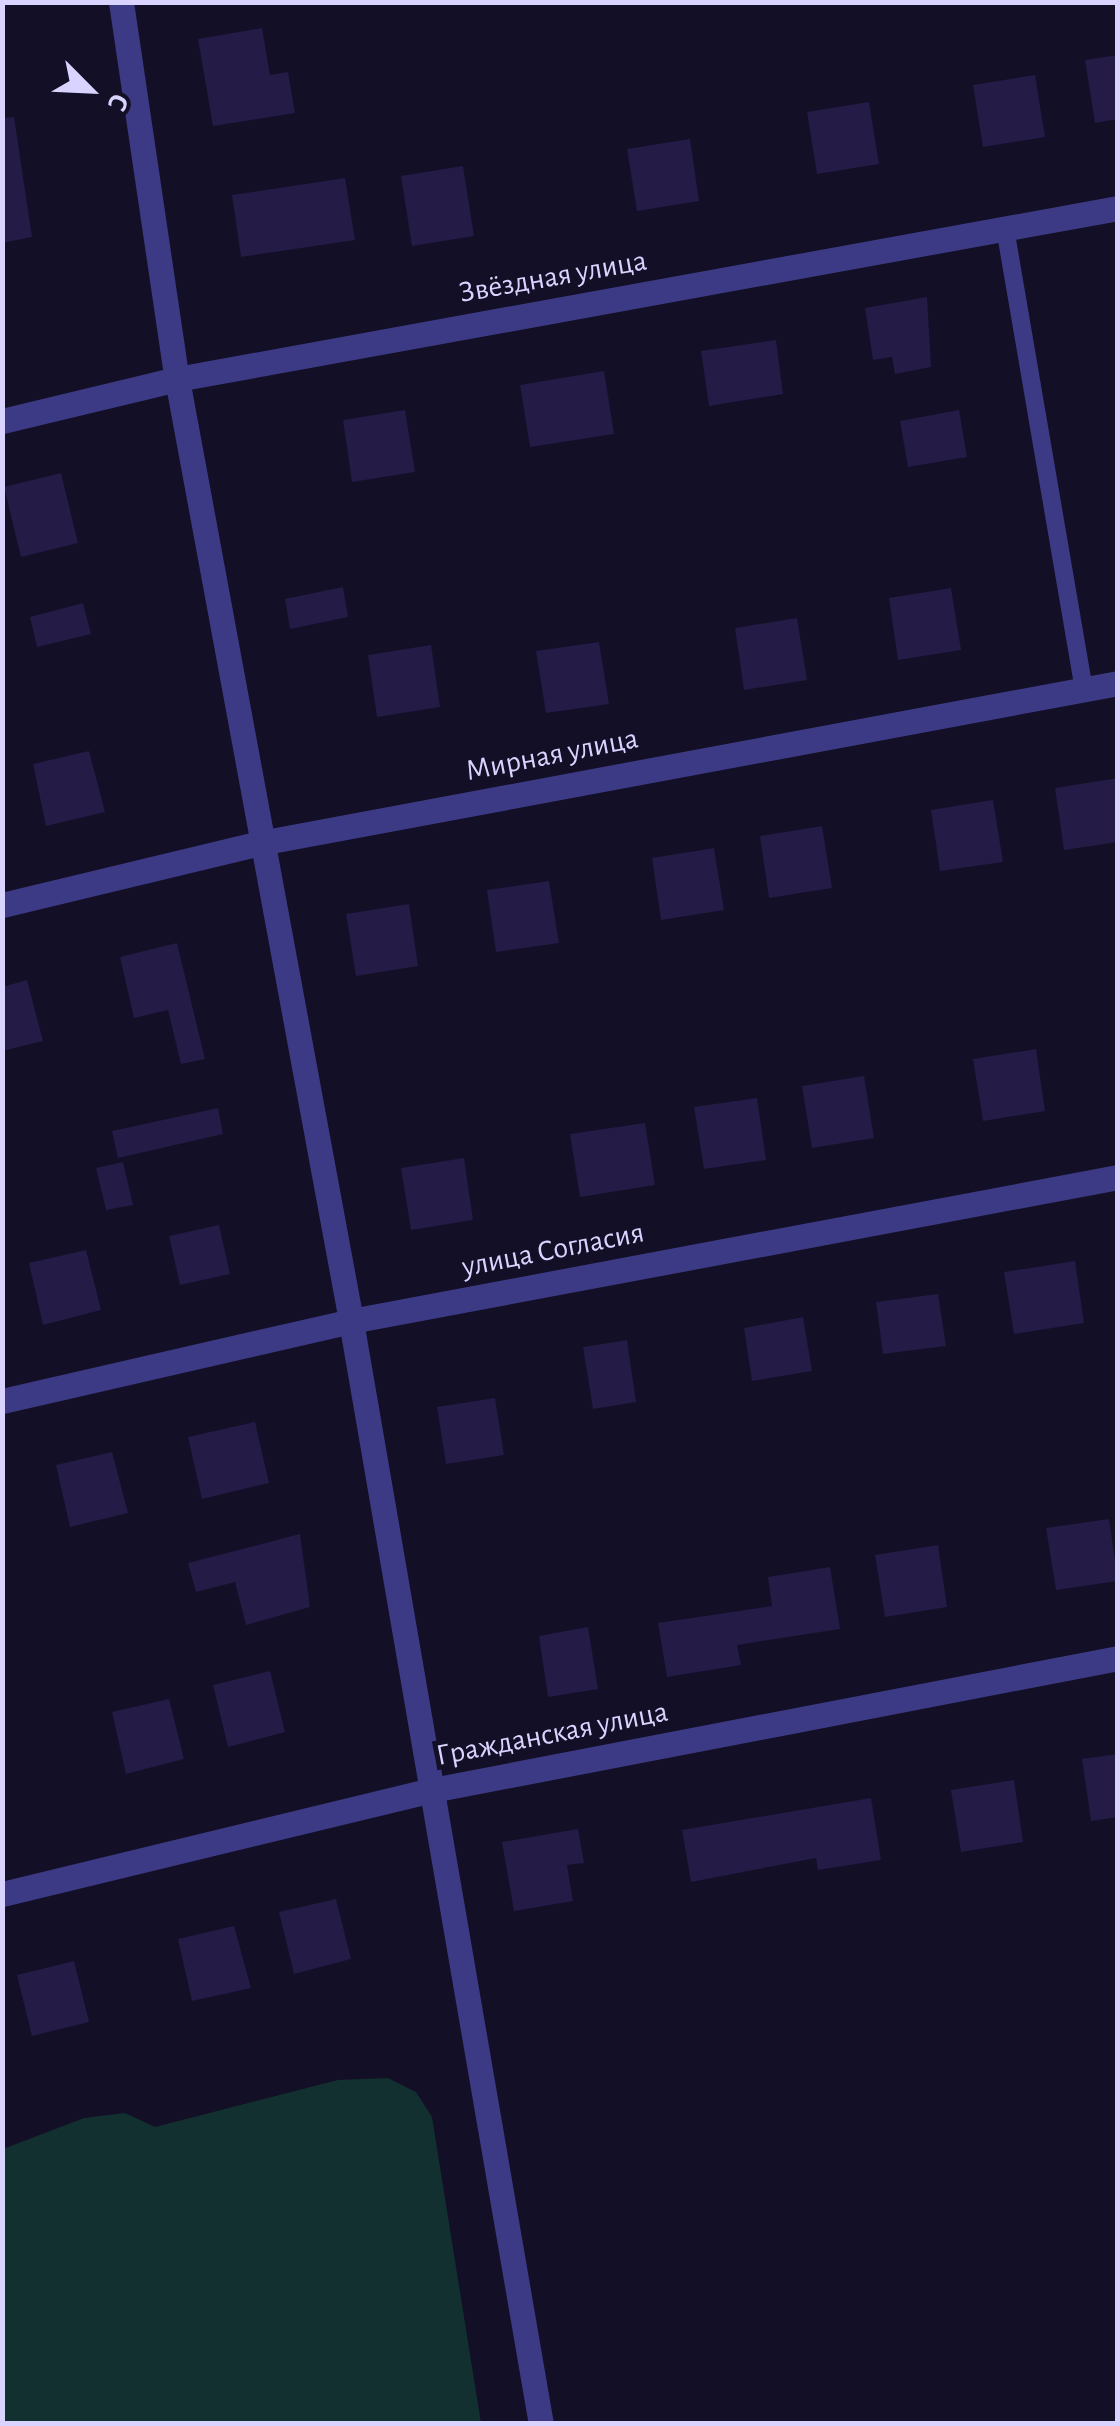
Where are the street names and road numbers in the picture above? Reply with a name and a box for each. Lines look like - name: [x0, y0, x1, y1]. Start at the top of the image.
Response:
- street label: Звёздная улица: [456, 243, 650, 311]
- street label: Мирная улица: [463, 721, 641, 789]
- street label: улица Согласия: [459, 1215, 647, 1285]
- street label: Гражданская улица: [433, 1694, 671, 1774]

